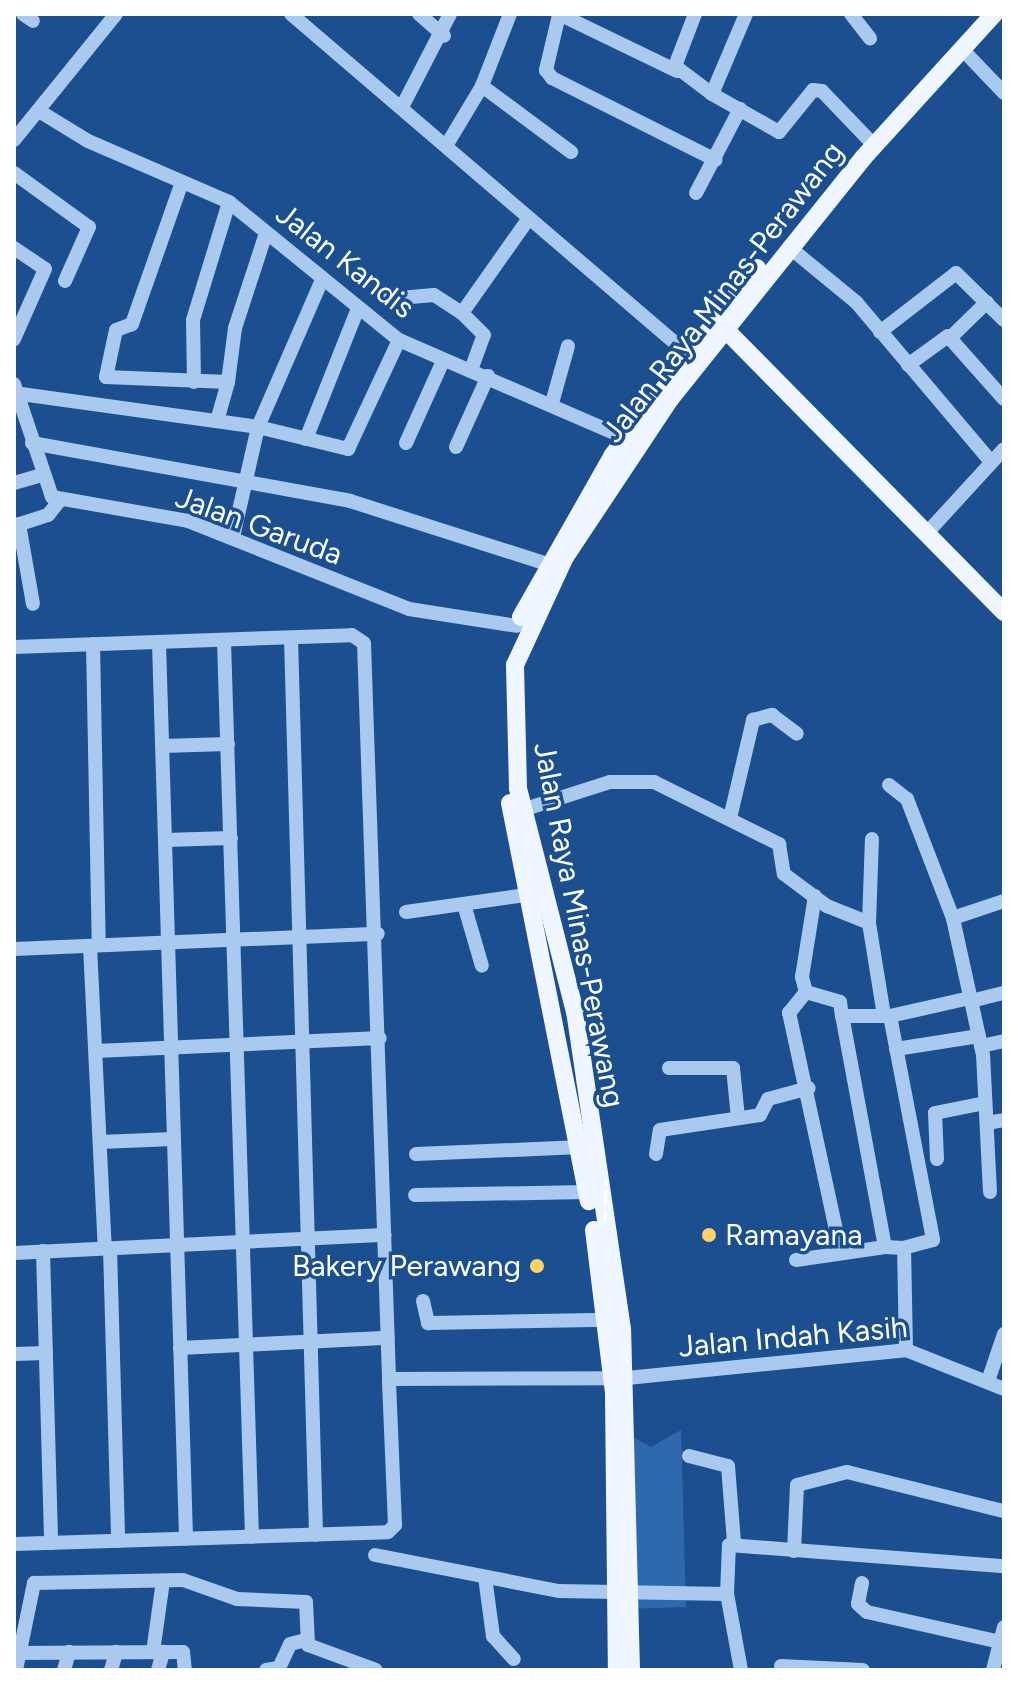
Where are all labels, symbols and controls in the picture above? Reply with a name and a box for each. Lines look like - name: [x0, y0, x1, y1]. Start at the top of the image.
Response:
- street label: Jalan Raya Minas-Perawang: [595, 135, 851, 449]
- street label: Jalan Kandis: [269, 196, 421, 326]
- street label: Jalan Garuda: [171, 479, 347, 573]
- street label: Jalan Raya Minas-Perawang: [526, 739, 632, 1111]
- place label: Ramayana: [725, 1217, 862, 1253]
- marker: Ramayana: [700, 1226, 718, 1244]
- place label: Bakery Perawang: [292, 1248, 521, 1284]
- marker: Bakery Perawang: [528, 1257, 546, 1275]
- street label: Jalan Indah Kasih: [677, 1309, 909, 1365]

